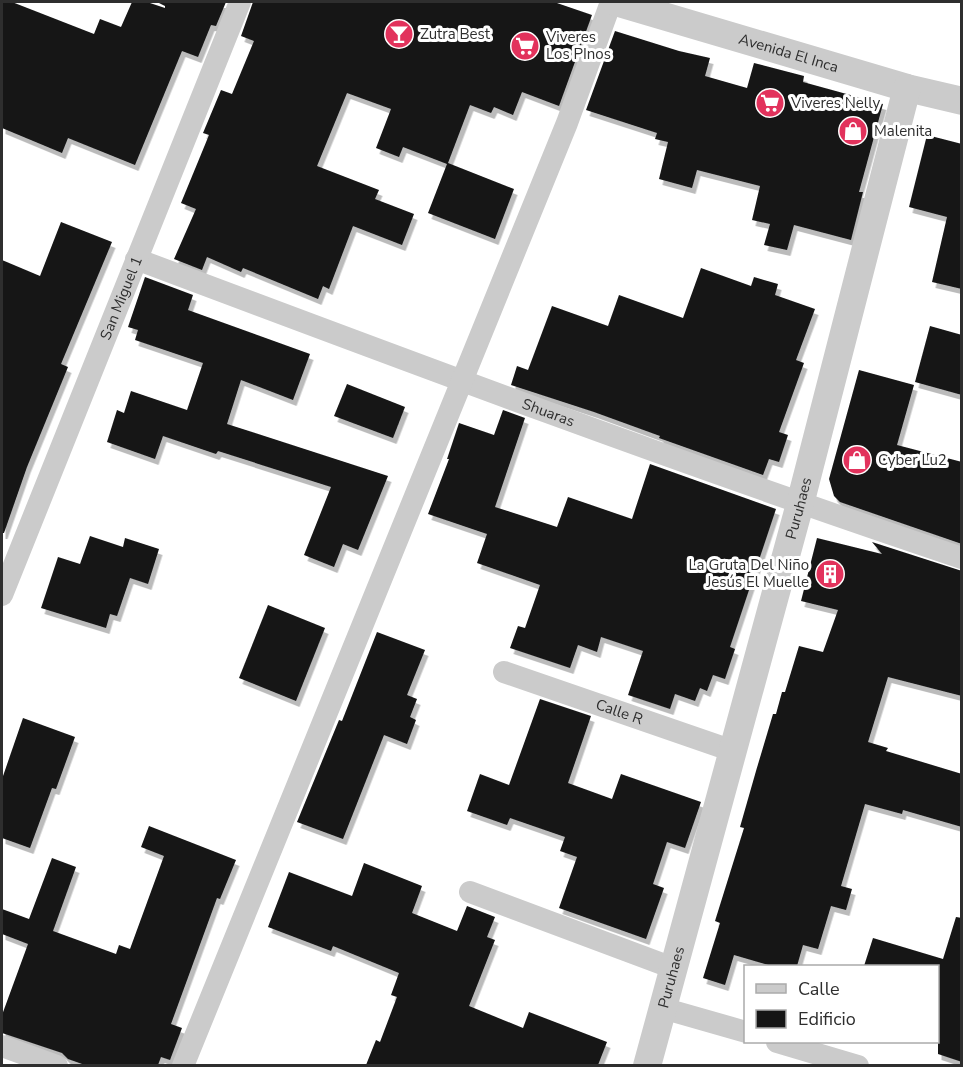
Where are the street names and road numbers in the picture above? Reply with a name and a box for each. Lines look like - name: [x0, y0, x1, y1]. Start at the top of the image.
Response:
- street label: Avenida El Inca: [736, 29, 841, 77]
- street label: San Miguel 1: [95, 253, 147, 343]
- street label: Shuaras: [519, 394, 577, 431]
- street label: Puruhaes: [781, 475, 816, 541]
- street label: Calle R: [593, 694, 646, 729]
- street label: Puruhaes: [653, 944, 689, 1010]

